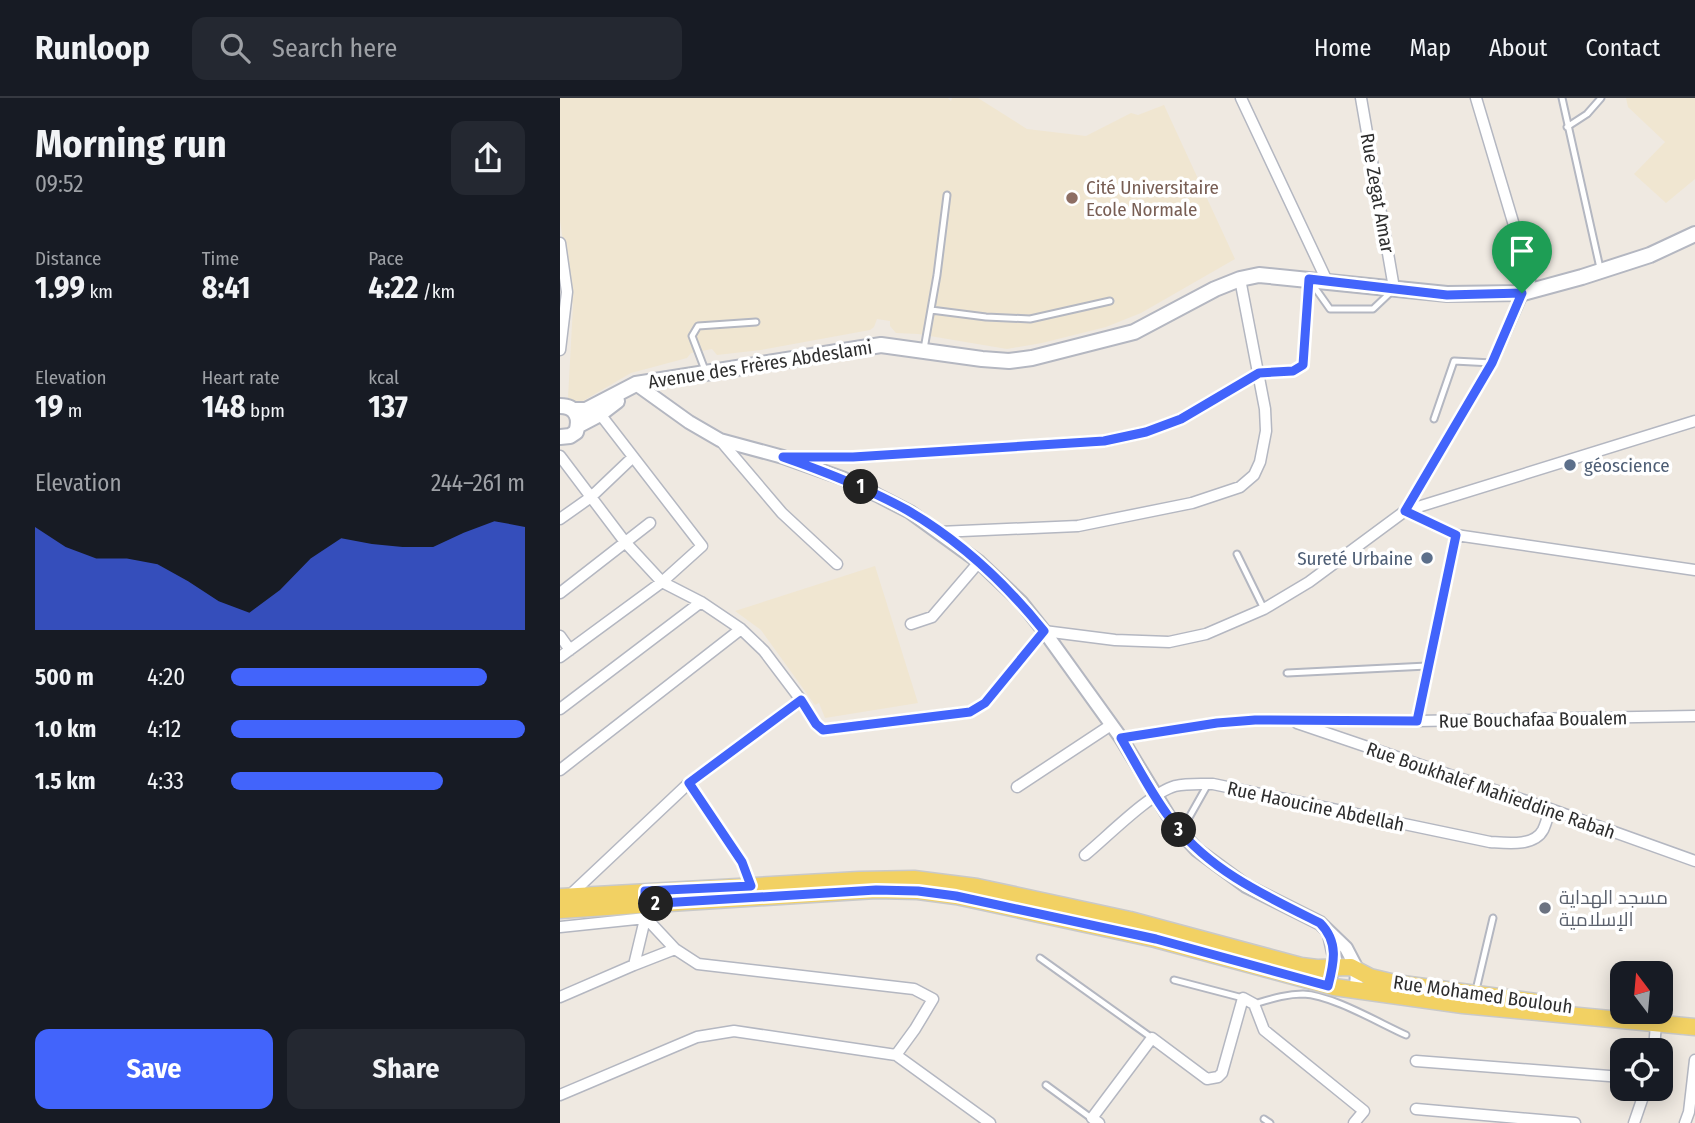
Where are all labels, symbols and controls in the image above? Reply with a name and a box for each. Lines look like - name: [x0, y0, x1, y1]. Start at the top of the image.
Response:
- search box: [192, 17, 682, 80]
- text: Runloop: [35, 28, 150, 68]
- icon: search: [216, 29, 254, 67]
- text: Search here: [272, 33, 397, 64]
- text: Home: [1314, 34, 1371, 62]
- text: Map: [1409, 34, 1451, 62]
- text: About: [1489, 34, 1547, 62]
- text: Contact: [1585, 34, 1660, 62]
- text: Morning run: [35, 121, 227, 167]
- button: share: [451, 121, 525, 195]
- street label: Rue Zegat Amar: [1356, 131, 1399, 255]
- text: 09:52: [35, 170, 83, 198]
- place label: Cité Universitaire Ecole Normale: [1086, 176, 1219, 221]
- marker: Cité Universitaire Ecole Normale: [1064, 190, 1080, 206]
- pin: [1492, 221, 1552, 293]
- icon: arrive: [1503, 232, 1541, 270]
- text: Distance: [35, 247, 102, 270]
- text: Time: [202, 247, 239, 270]
- text: Pace: [368, 247, 404, 270]
- text: 1.99: [35, 270, 85, 306]
- text: 8:41: [202, 270, 250, 306]
- text: 4:22: [368, 270, 418, 306]
- text: km: [85, 280, 113, 303]
- text: /km: [418, 280, 455, 303]
- street label: Avenue des Frères Abdeslami: [647, 335, 874, 394]
- text: Elevation: [35, 366, 107, 389]
- text: Heart rate: [202, 366, 280, 389]
- text: kcal: [368, 366, 399, 389]
- text: 19: [35, 389, 63, 425]
- text: 148: [202, 389, 246, 425]
- text: 137: [368, 389, 408, 425]
- text: m: [63, 399, 82, 422]
- text: bpm: [246, 399, 285, 422]
- place label: géoscience: [1584, 454, 1670, 477]
- marker: géoscience: [1562, 457, 1578, 473]
- text: Elevation: [35, 469, 122, 497]
- text: 244–261 m: [431, 469, 525, 497]
- pin: 1: [844, 470, 878, 504]
- text: 1: [856, 475, 865, 498]
- place label: Sureté Urbaine: [1297, 547, 1413, 570]
- marker: Sureté Urbaine: [1419, 550, 1435, 566]
- text: 500 m: [35, 663, 94, 691]
- text: 4:20: [147, 663, 185, 691]
- street label: Rue Bouchafaa Boualem: [1438, 706, 1628, 733]
- text: 1.0 km: [35, 715, 96, 743]
- text: 4:12: [147, 715, 181, 743]
- street label: Rue Boukhalef Mahieddine Rabah: [1363, 737, 1618, 844]
- text: 1.5 km: [35, 767, 96, 795]
- text: 4:33: [147, 767, 184, 795]
- street label: Rue Haoucine Abdellah: [1225, 776, 1407, 837]
- pin: 3: [1162, 812, 1196, 848]
- text: 3: [1174, 818, 1183, 841]
- pin: 2: [638, 886, 674, 922]
- place label: مسجد الهداية الإسلامية: [1559, 886, 1668, 931]
- text: 2: [651, 892, 660, 915]
- marker: مسجد الهداية الإسلامية: [1537, 900, 1553, 916]
- north arrow: [1610, 961, 1673, 1024]
- map controls: [1610, 961, 1673, 1101]
- street label: Rue Mohamed Boulouh: [1392, 971, 1574, 1018]
- button: Save: [35, 1029, 273, 1109]
- button: Share: [287, 1029, 525, 1109]
- button: locate: [1610, 1038, 1673, 1101]

